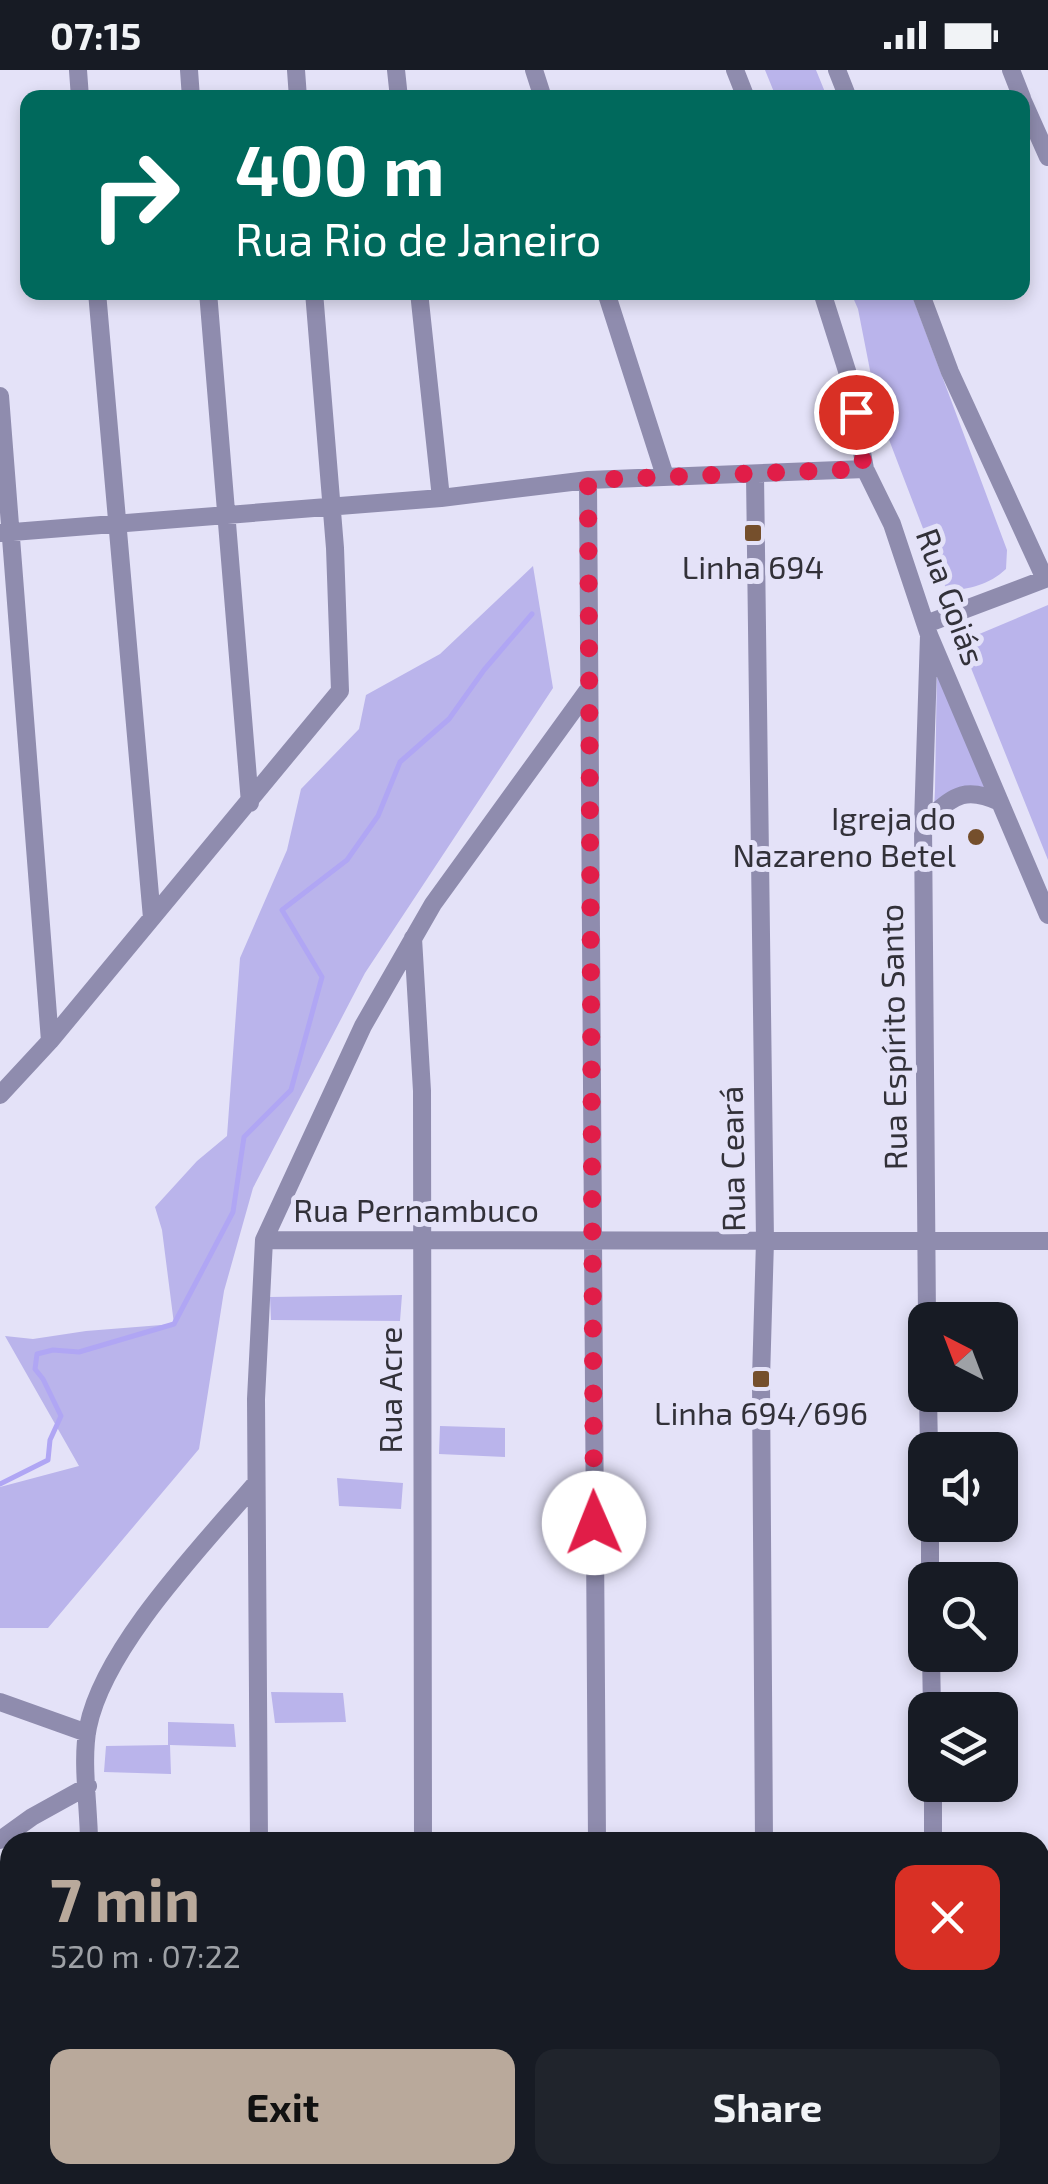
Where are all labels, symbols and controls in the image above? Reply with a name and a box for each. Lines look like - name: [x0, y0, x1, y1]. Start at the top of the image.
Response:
- text: 07:15: [50, 12, 141, 58]
- text: 400 m: [235, 126, 445, 210]
- icon: right: [70, 130, 200, 260]
- text: Rua Rio de Janeiro: [235, 211, 601, 265]
- pin: [814, 370, 899, 455]
- icon: arrive: [829, 385, 884, 440]
- marker: Linha 694: [742, 522, 764, 544]
- street label: Rua Goiás: [910, 523, 994, 670]
- place label: Linha 694: [682, 547, 824, 585]
- place label: Igreja do Nazareno Betel: [733, 798, 956, 873]
- marker: Igreja do Nazareno Betel: [965, 826, 987, 848]
- street label: Rua Espírito Santo: [871, 904, 913, 1170]
- street label: Rua Ceará: [711, 1086, 751, 1232]
- street label: Rua Pernambuco: [293, 1190, 539, 1228]
- north arrow: [908, 1302, 1018, 1412]
- map controls: [908, 1302, 1018, 1802]
- street label: Rua Acre: [370, 1326, 408, 1454]
- marker: Linha 694/696: [750, 1368, 772, 1390]
- place label: Linha 694/696: [654, 1393, 868, 1431]
- button: sound: [908, 1432, 1018, 1542]
- position arrow: [542, 1471, 646, 1575]
- button: search: [908, 1562, 1018, 1672]
- button: layers: [908, 1692, 1018, 1802]
- text: 7 min: [50, 1862, 200, 1934]
- button: close: [895, 1865, 1000, 1970]
- text: 520 m · 07:22: [50, 1936, 241, 1974]
- button: Exit: [50, 2049, 515, 2164]
- button: Share: [535, 2049, 1000, 2164]

